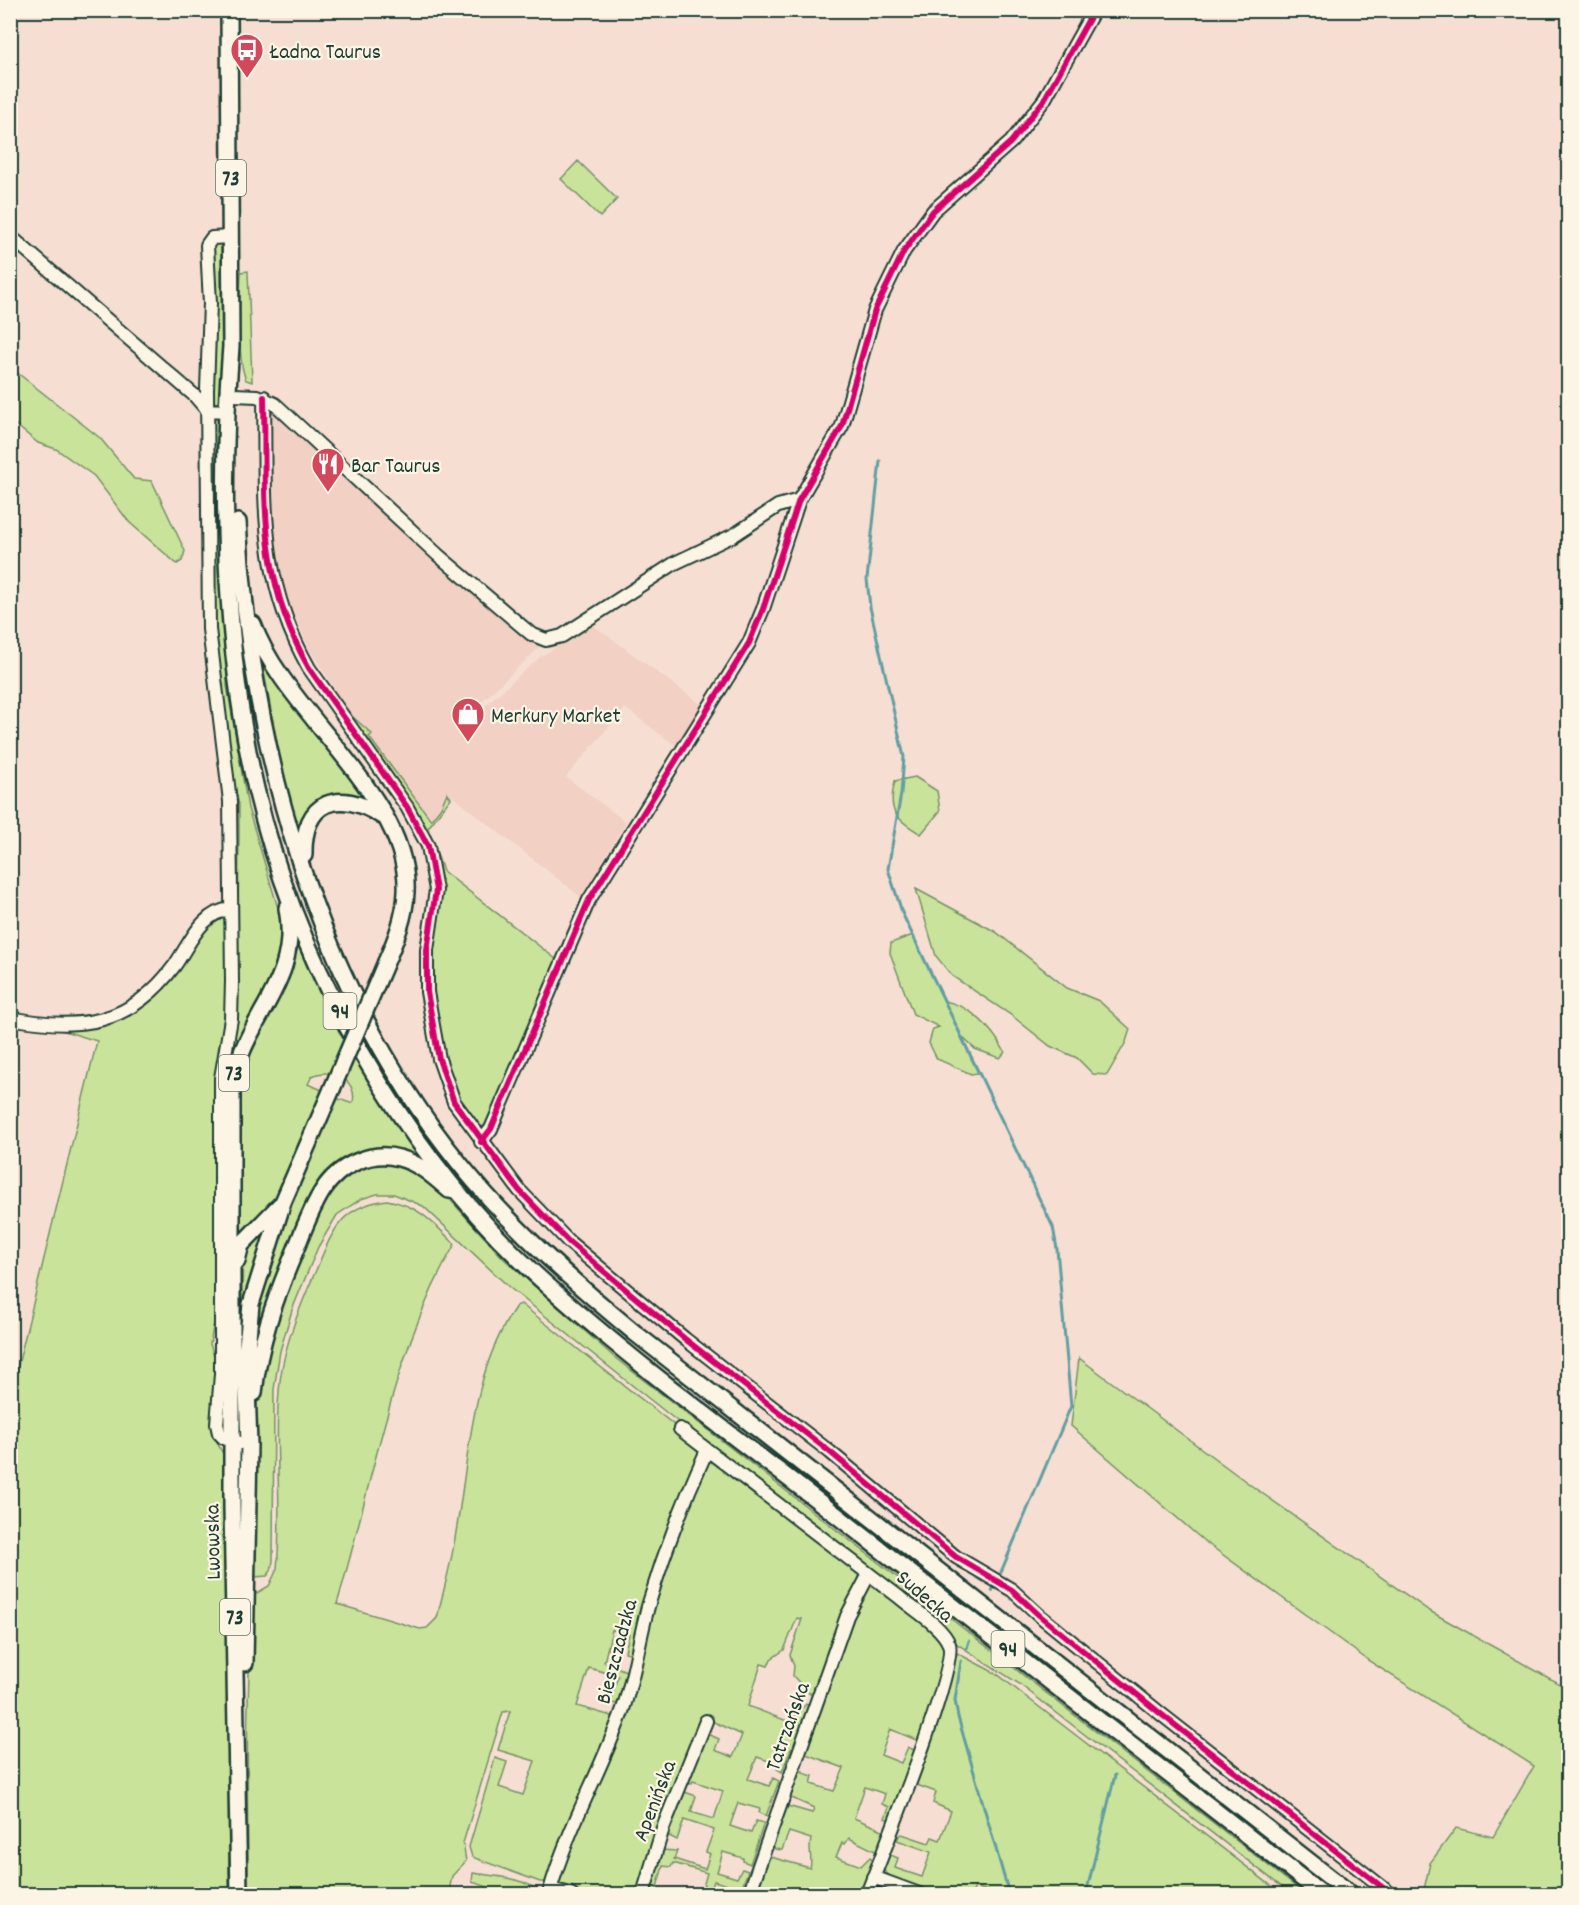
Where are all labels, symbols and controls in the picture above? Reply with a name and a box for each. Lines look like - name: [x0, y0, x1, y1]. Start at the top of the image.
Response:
- bus stop icon: Ładna Taurus: [229, 32, 265, 79]
- place label: Ładna Taurus: [269, 38, 381, 69]
- road number: 73: [216, 160, 246, 196]
- restaurant icon: Bar Taurus: [310, 446, 346, 493]
- place label: Bar Taurus: [351, 452, 440, 483]
- shop icon: Merkury Market: [450, 696, 486, 743]
- place label: Merkury Market: [491, 702, 621, 733]
- road number: 94: [324, 993, 356, 1029]
- road number: 73: [219, 1055, 249, 1091]
- street label: Lwowska: [198, 1503, 231, 1580]
- street label: Sudecka: [888, 1564, 960, 1632]
- street label: Bieszczadzka: [590, 1595, 647, 1708]
- road number: 73: [220, 1599, 250, 1635]
- road number: 94: [992, 1631, 1024, 1667]
- street label: Tatrzańska: [759, 1678, 820, 1776]
- street label: Apenińska: [627, 1755, 686, 1846]

